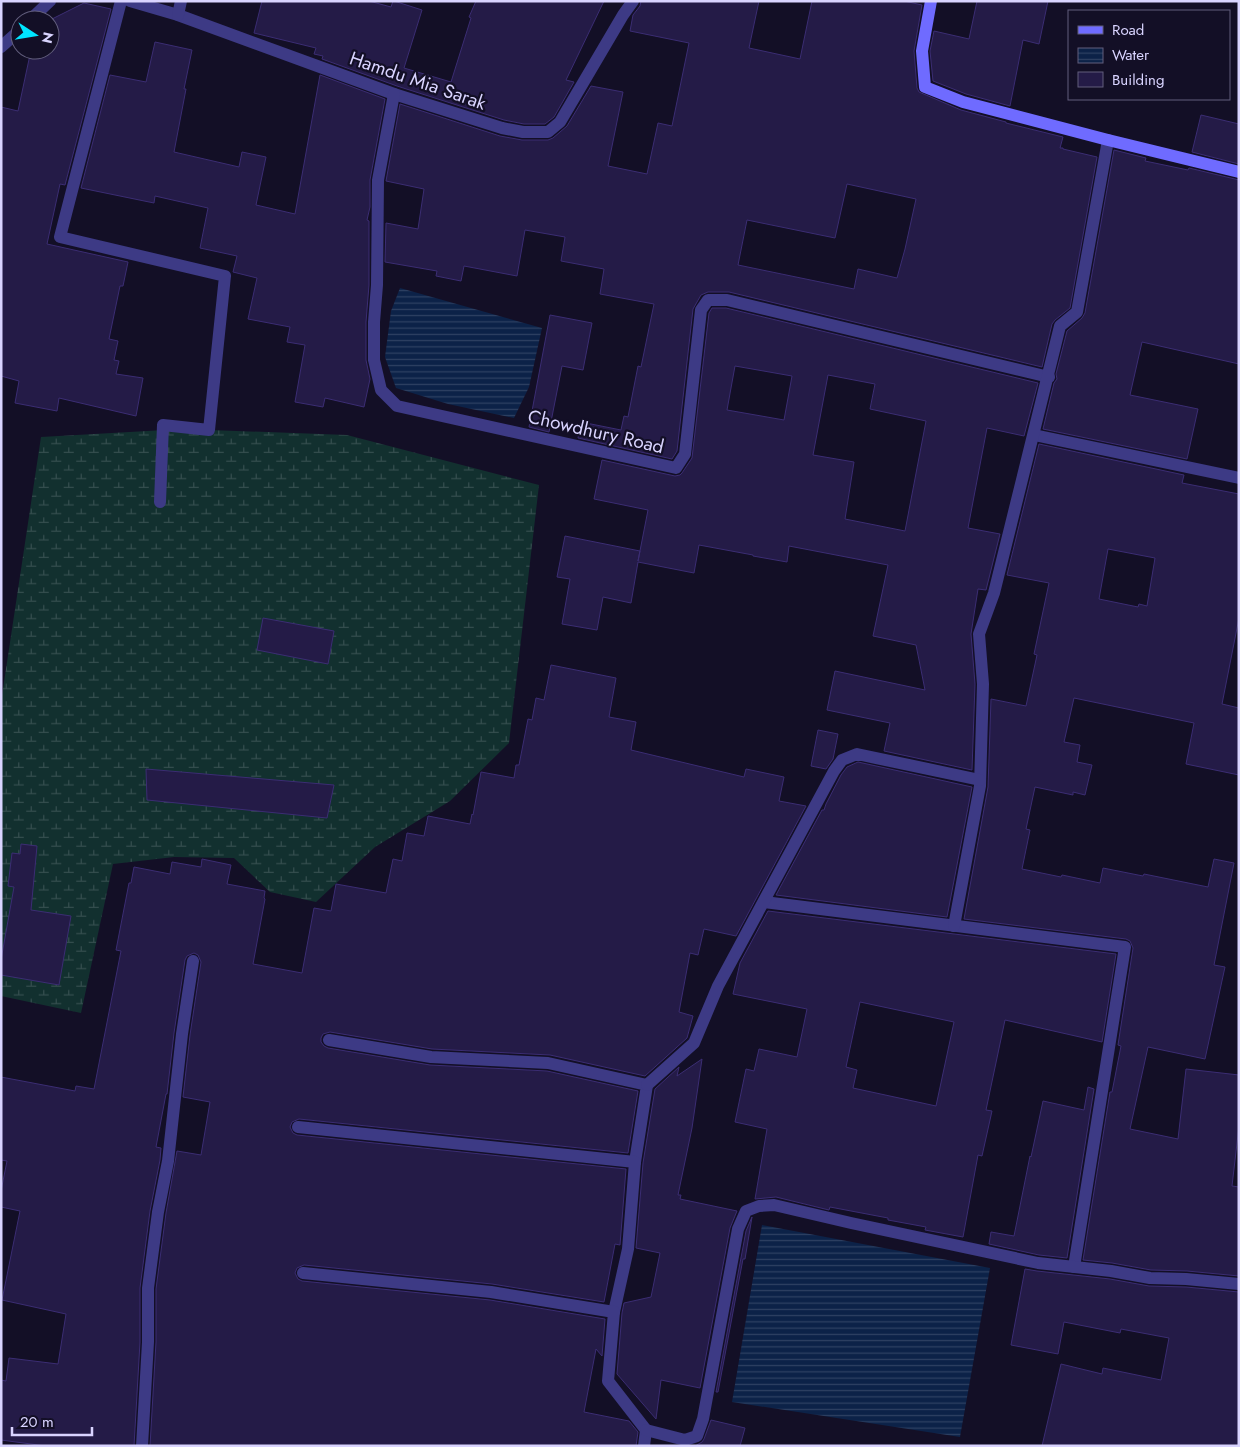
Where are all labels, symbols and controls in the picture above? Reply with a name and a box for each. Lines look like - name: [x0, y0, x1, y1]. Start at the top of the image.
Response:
- north arrow: [10, 10, 60, 60]
- legend: [1068, 10, 1230, 100]
- text: Road: [1112, 19, 1144, 41]
- text: N: [37, 30, 59, 45]
- street label: Hamdu Mia Sarak: [346, 44, 490, 117]
- text: Water: [1112, 44, 1150, 66]
- text: Building: [1112, 69, 1164, 91]
- street label: Chowdhury Road: [525, 403, 667, 460]
- scale bar: [12, 1404, 92, 1436]
- text: 20 m: [20, 1411, 54, 1433]

